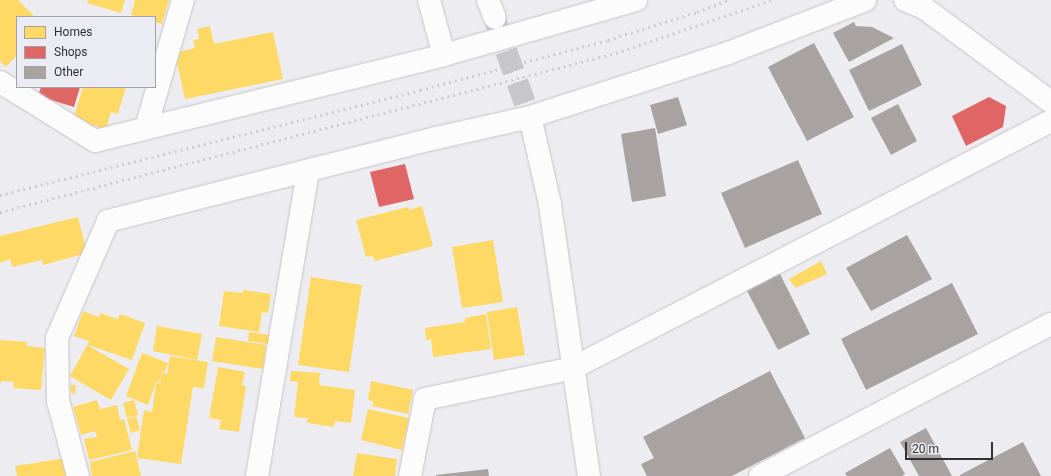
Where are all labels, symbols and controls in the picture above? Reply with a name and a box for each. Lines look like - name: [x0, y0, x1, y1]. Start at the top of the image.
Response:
- legend: [16, 16, 156, 88]
- text: Homes: [54, 25, 92, 39]
- text: Shops: [54, 45, 88, 59]
- text: Other: [54, 65, 83, 79]
- scale bar: [907, 434, 995, 460]
- text: 20 m: [912, 442, 939, 456]

